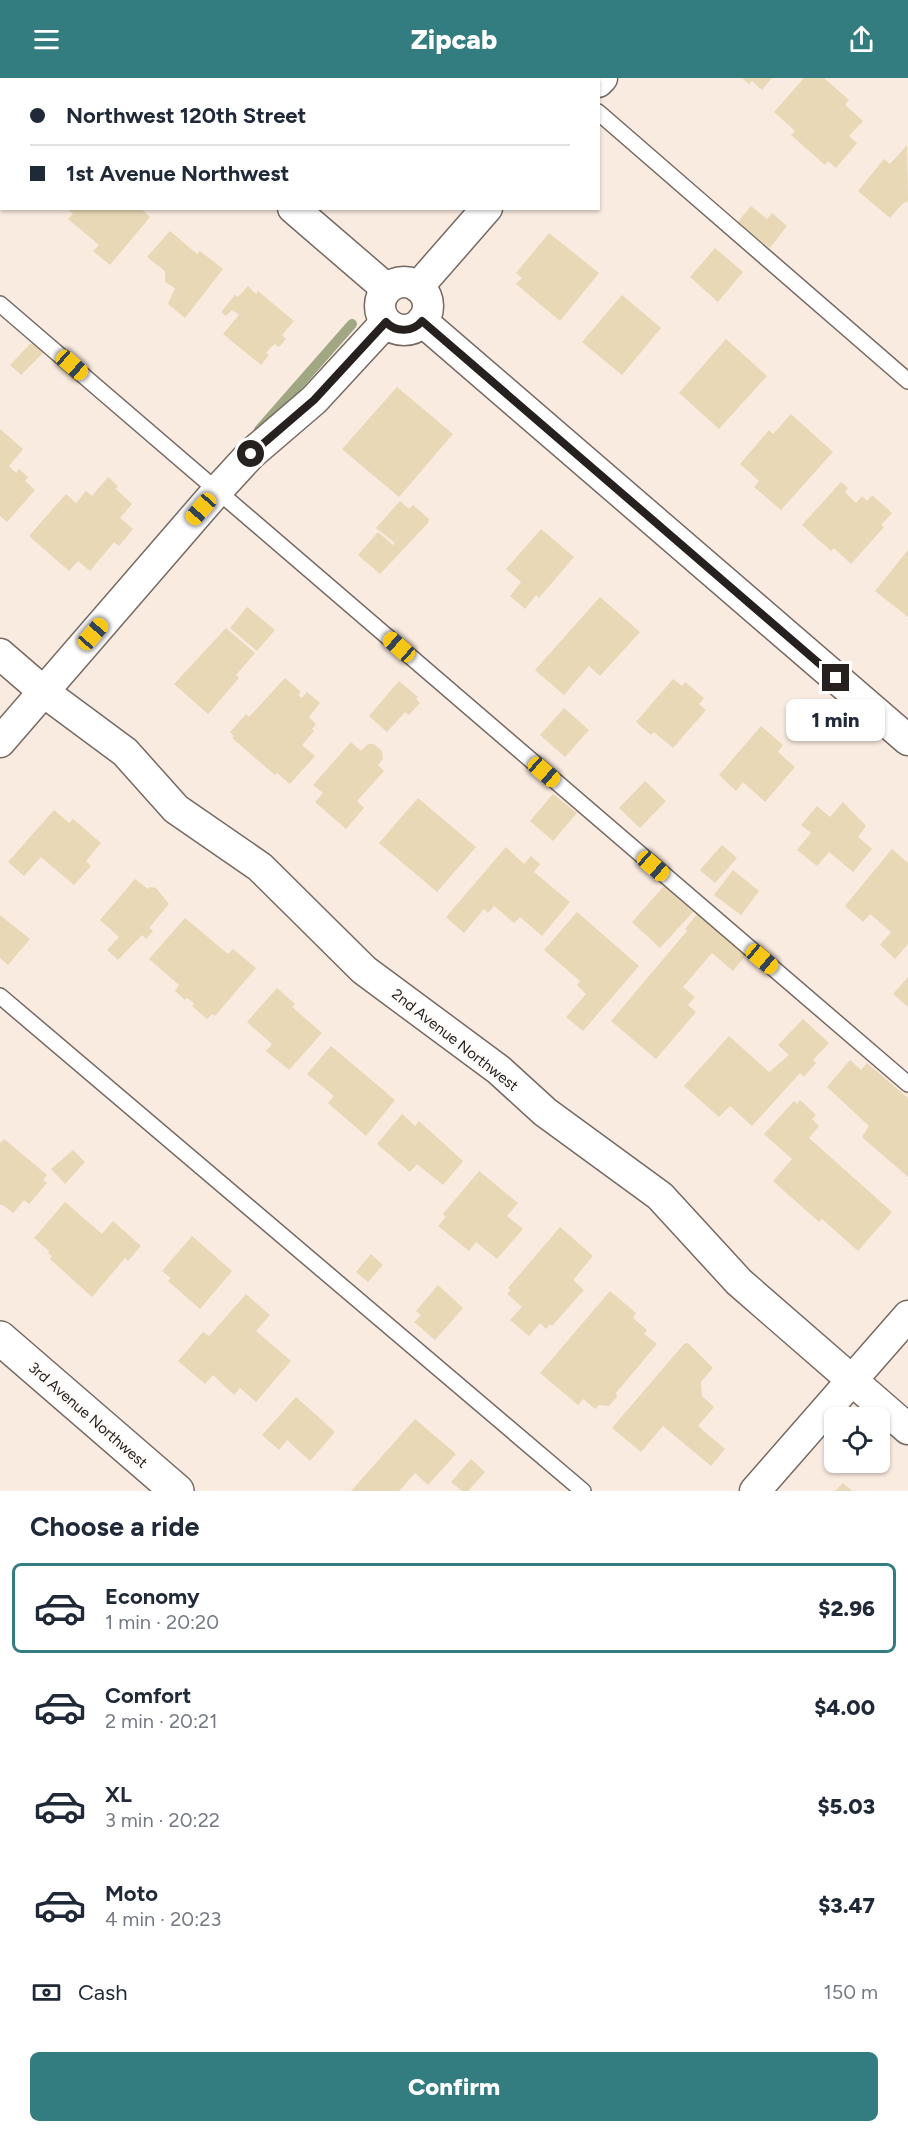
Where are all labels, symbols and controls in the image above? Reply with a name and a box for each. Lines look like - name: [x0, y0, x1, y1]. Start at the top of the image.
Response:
- icon: menu: [30, 23, 63, 56]
- text: Zipcab: [411, 23, 497, 56]
- icon: share: [845, 23, 878, 56]
- text: Northwest 120th Street: [66, 102, 306, 129]
- text: 1st Avenue Northwest: [66, 160, 289, 187]
- car: [53, 346, 91, 384]
- route start: [237, 440, 264, 467]
- car: [182, 490, 220, 528]
- car: [74, 615, 112, 653]
- car: [380, 628, 418, 666]
- route end: [822, 664, 849, 691]
- callout: 1 min: [786, 699, 886, 741]
- text: 1 min: [812, 708, 859, 732]
- car: [525, 753, 563, 791]
- car: [634, 847, 672, 885]
- car: [742, 941, 782, 977]
- street label: 2nd Avenue Northwest: [388, 985, 522, 1095]
- street label: 3rd Avenue Northwest: [25, 1358, 151, 1472]
- map controls: [824, 1407, 890, 1473]
- button: locate: [824, 1407, 890, 1473]
- text: Choose a ride: [30, 1510, 199, 1543]
- icon: car: [33, 1581, 87, 1635]
- text: Economy: [105, 1583, 200, 1610]
- text: $2.96: [818, 1595, 875, 1622]
- text: 1 min · 20:20: [105, 1610, 219, 1634]
- icon: car: [33, 1680, 87, 1734]
- text: Comfort: [105, 1682, 191, 1709]
- text: $4.00: [814, 1694, 875, 1721]
- text: 2 min · 20:21: [105, 1709, 217, 1733]
- icon: car: [33, 1779, 87, 1833]
- text: XL: [105, 1781, 132, 1808]
- text: $5.03: [817, 1793, 875, 1820]
- text: 3 min · 20:22: [105, 1808, 220, 1832]
- icon: car: [33, 1878, 87, 1932]
- text: Moto: [105, 1880, 158, 1907]
- text: $3.47: [818, 1892, 875, 1919]
- text: 4 min · 20:23: [105, 1907, 221, 1931]
- icon: cash: [30, 1976, 63, 2009]
- text: Cash: [78, 1979, 128, 2006]
- text: 150 m: [823, 1980, 878, 2004]
- button: Confirm: [30, 2052, 878, 2121]

